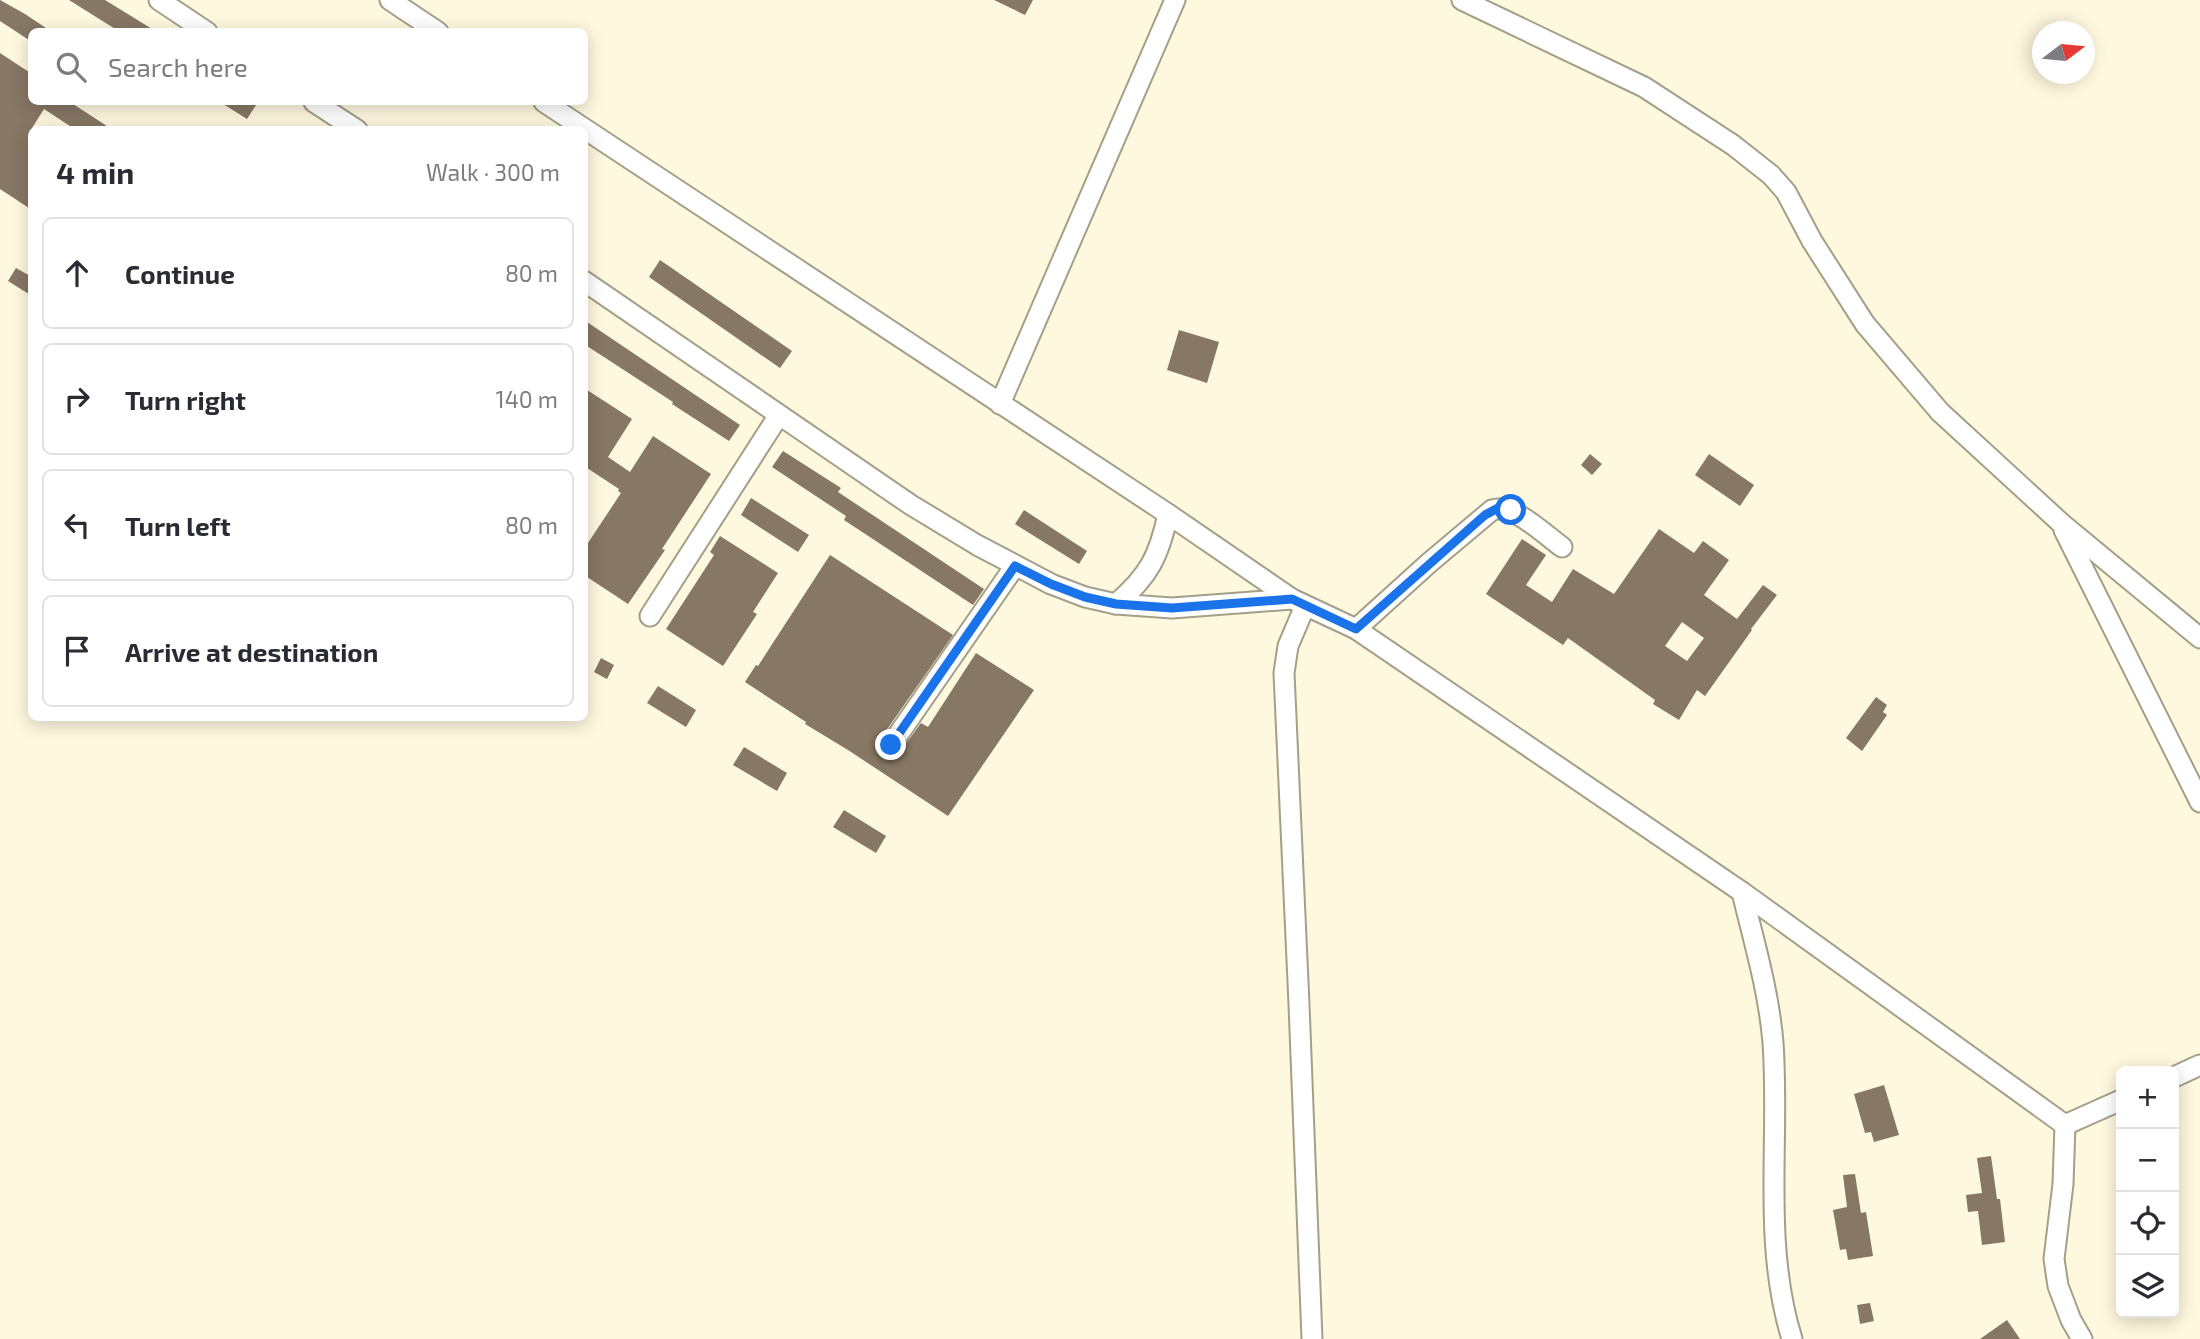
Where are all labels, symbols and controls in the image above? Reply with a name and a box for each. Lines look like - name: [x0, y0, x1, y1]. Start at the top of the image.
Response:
- north arrow: [2032, 21, 2095, 84]
- search box: [28, 28, 588, 105]
- icon: search: [52, 48, 90, 86]
- text: Search here: [108, 51, 248, 82]
- text: 4 min: [56, 154, 134, 190]
- text: Walk · 300 m: [426, 158, 560, 186]
- icon: ahead: [58, 254, 96, 292]
- text: Continue: [125, 258, 235, 289]
- text: 80 m: [505, 259, 558, 287]
- icon: right: [58, 380, 96, 418]
- text: Turn right: [125, 384, 246, 415]
- text: 140 m: [496, 385, 558, 413]
- route start: [1495, 494, 1526, 525]
- icon: left: [58, 506, 96, 544]
- text: Turn left: [125, 510, 231, 541]
- text: 80 m: [505, 511, 558, 539]
- icon: arrive: [58, 632, 96, 670]
- text: Arrive at destination: [125, 636, 378, 667]
- route end: [875, 729, 906, 760]
- map controls: [2116, 1066, 2179, 1318]
- button: +: [2116, 1066, 2179, 1129]
- button: −: [2116, 1129, 2179, 1192]
- button: locate: [2116, 1192, 2179, 1255]
- button: layers: [2116, 1255, 2179, 1318]

